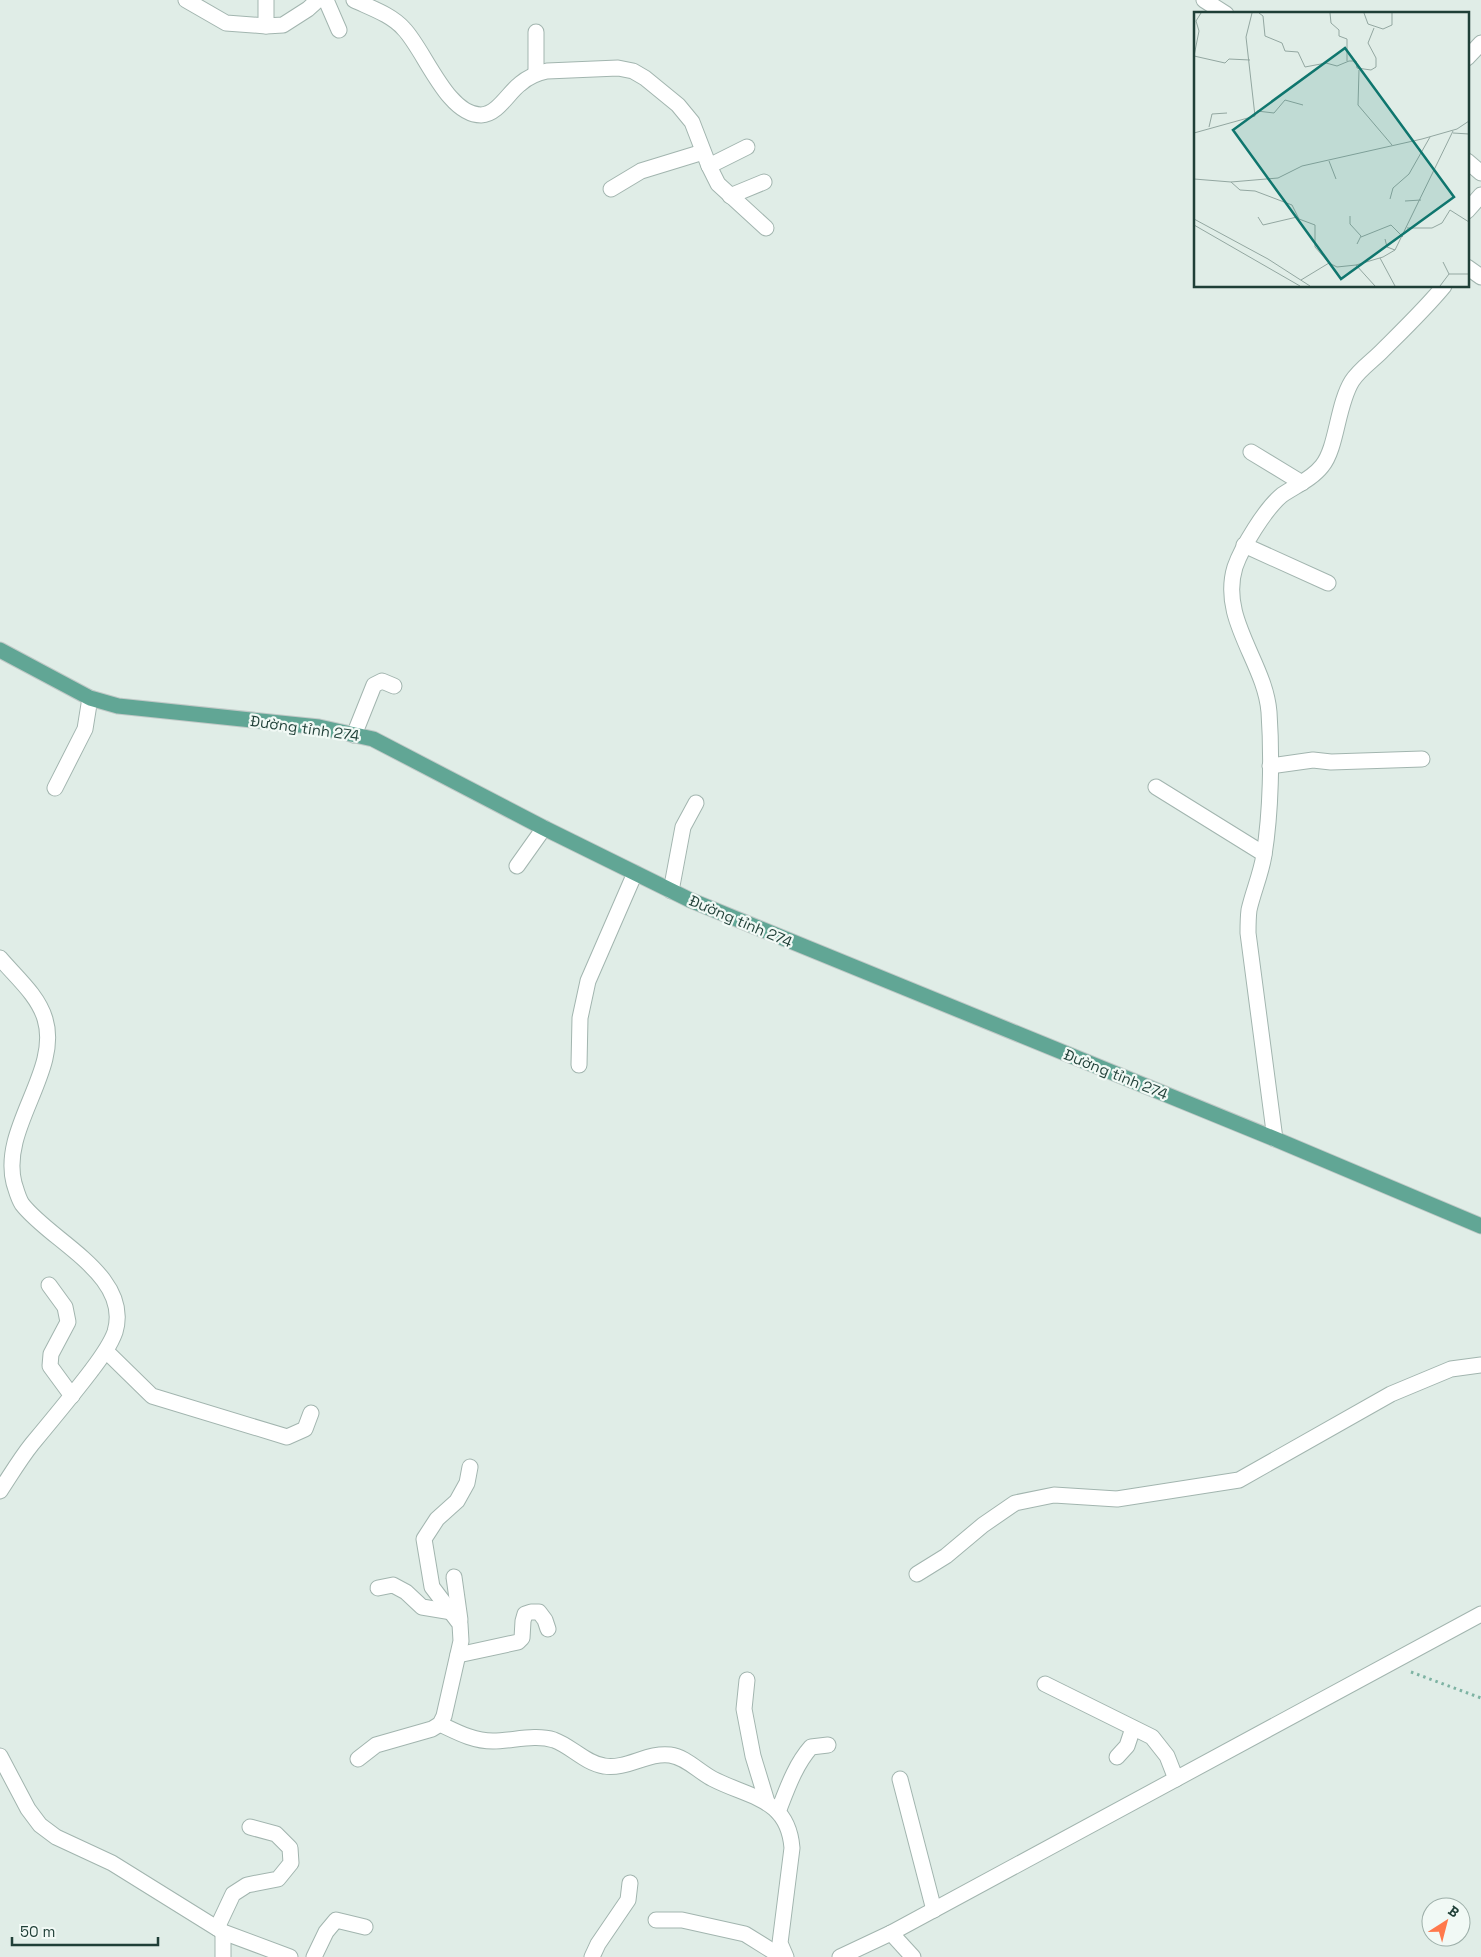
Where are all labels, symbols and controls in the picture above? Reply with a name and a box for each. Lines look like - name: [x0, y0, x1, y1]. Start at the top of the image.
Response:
- inset map: [1194, 12, 1468, 288]
- street label: Đường tỉnh 274: [249, 711, 361, 745]
- street label: Đường tỉnh 274: [687, 891, 795, 951]
- street label: Đường tỉnh 274: [1061, 1045, 1171, 1103]
- north arrow: [1421, 1897, 1471, 1947]
- text: B: [1445, 1901, 1463, 1921]
- scale bar: [12, 1914, 159, 1946]
- text: 50 m: [20, 1922, 55, 1941]

